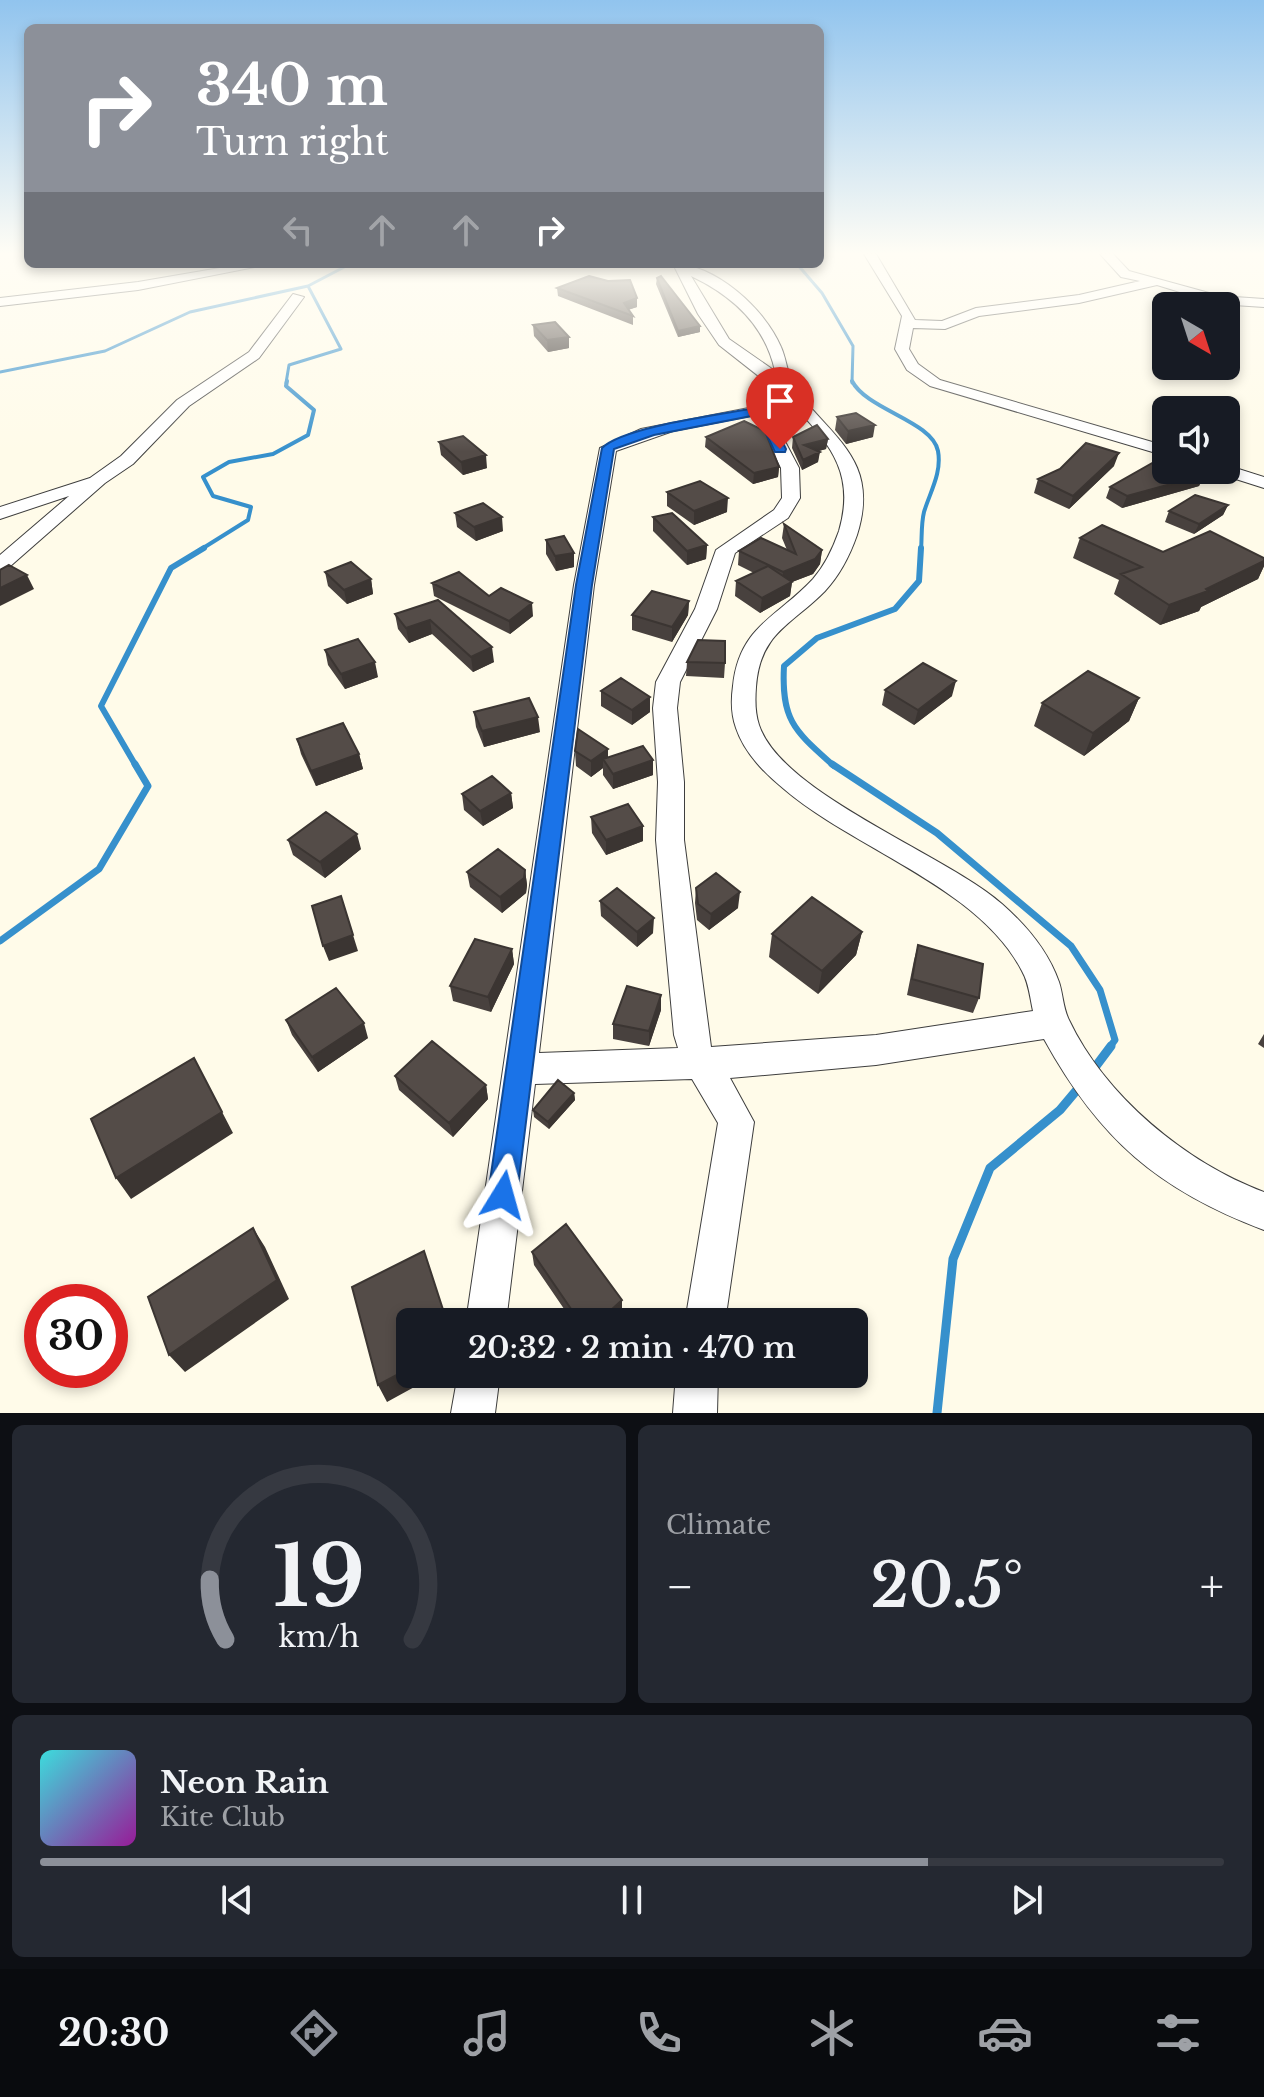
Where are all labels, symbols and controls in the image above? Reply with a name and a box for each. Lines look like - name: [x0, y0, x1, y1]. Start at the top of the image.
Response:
- text: 340 m: [196, 51, 388, 120]
- icon: right: [64, 56, 168, 160]
- text: Turn right: [196, 120, 389, 165]
- icon: left: [276, 208, 320, 252]
- icon: ahead: [360, 208, 404, 252]
- icon: ahead: [444, 208, 488, 252]
- icon: right: [528, 208, 572, 252]
- north arrow: [1152, 292, 1240, 380]
- map controls: [1152, 292, 1240, 484]
- pin: [746, 367, 814, 449]
- icon: arrive: [758, 379, 802, 423]
- button: sound: [1152, 396, 1240, 484]
- position arrow: [461, 1153, 545, 1237]
- speed limit sign: 30: [24, 1284, 128, 1388]
- text: 20:32 · 2 min · 470 m: [468, 1329, 796, 1366]
- text: Climate: [666, 1509, 771, 1541]
- text: 19: [273, 1525, 365, 1628]
- text: 20.5°: [870, 1549, 1023, 1623]
- text: −: [666, 1559, 694, 1614]
- text: +: [1200, 1559, 1224, 1614]
- text: km/h: [278, 1619, 360, 1655]
- text: Neon Rain: [160, 1764, 329, 1801]
- text: Kite Club: [160, 1801, 285, 1833]
- icon: previous: [215, 1878, 259, 1922]
- icon: pause: [610, 1878, 654, 1922]
- icon: next: [1005, 1878, 1049, 1922]
- icon: directions: [286, 2005, 342, 2061]
- icon: music: [459, 2005, 515, 2061]
- icon: phone: [631, 2005, 687, 2061]
- icon: climate: [804, 2005, 860, 2061]
- icon: car: [977, 2005, 1033, 2061]
- icon: filters: [1150, 2005, 1206, 2061]
- text: 20:30: [58, 2011, 169, 2056]

